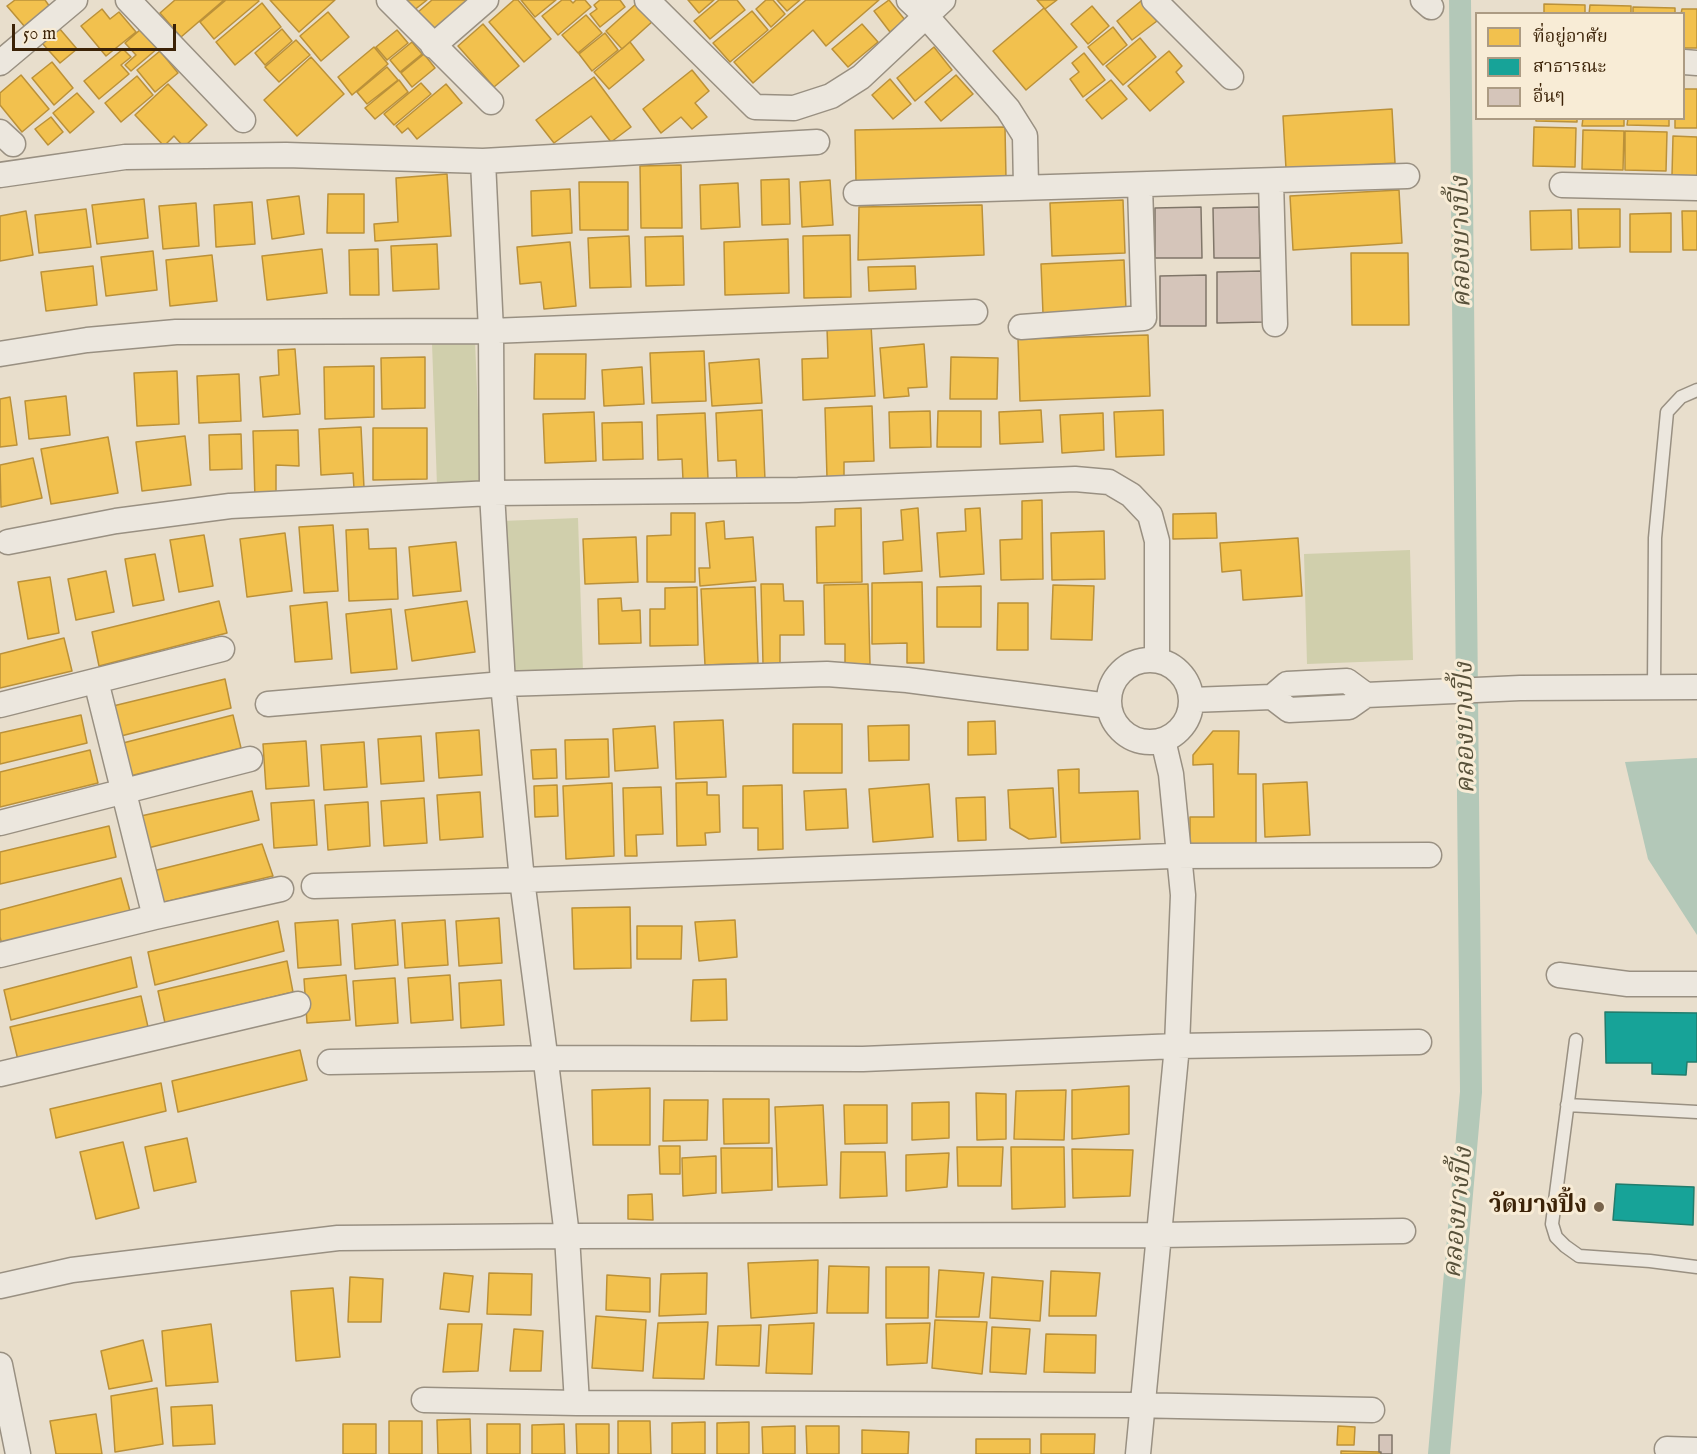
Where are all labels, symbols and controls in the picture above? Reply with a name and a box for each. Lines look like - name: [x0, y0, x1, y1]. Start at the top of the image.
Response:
- scale bar: [15, 12, 178, 50]
- legend: [1475, 12, 1685, 120]
- text: 50 m: [23, 23, 56, 46]
- text: ที่อยู่อาศัย: [1533, 26, 1608, 49]
- text: สาธารณะ: [1533, 56, 1606, 79]
- text: อื่นๆ: [1533, 86, 1565, 109]
- water label: คลองบางปิ้ง: [1446, 176, 1480, 308]
- water label: คลองบางปิ้ง: [1450, 662, 1484, 794]
- water label: คลองบางปิ้ง: [1439, 1146, 1481, 1280]
- place label: วัดบางปิ้ง: [1489, 1193, 1587, 1221]
- marker: วัดบางปิ้ง: [1592, 1200, 1606, 1214]

